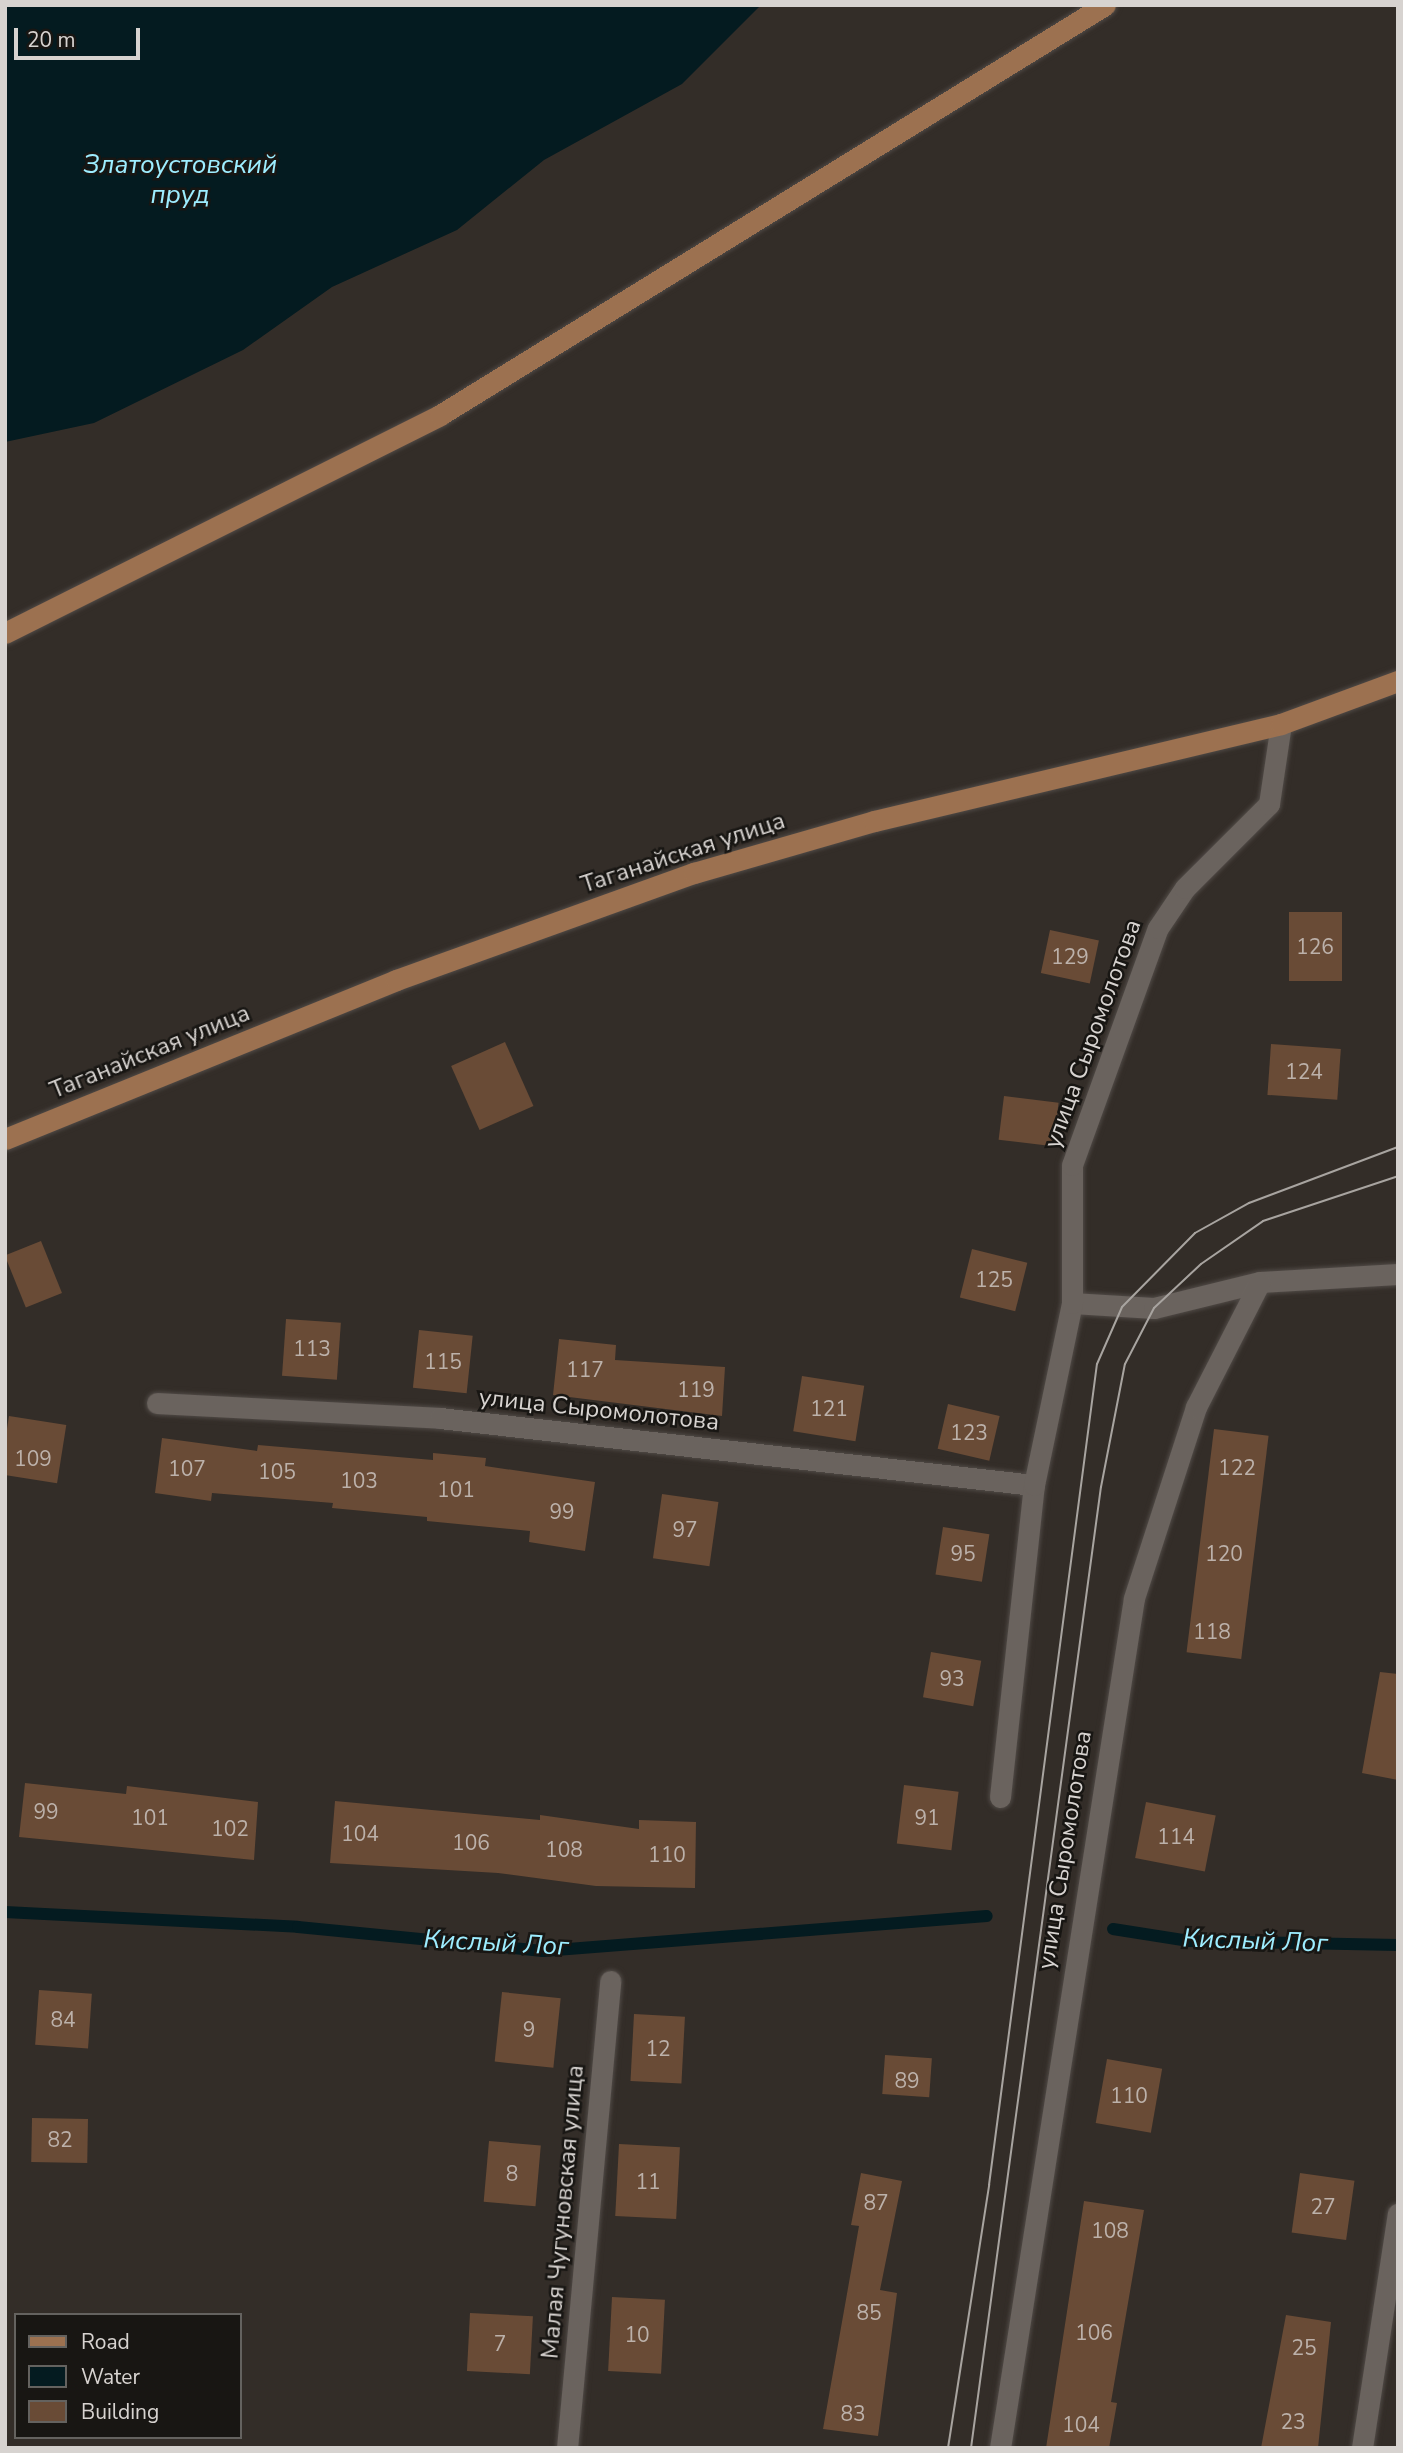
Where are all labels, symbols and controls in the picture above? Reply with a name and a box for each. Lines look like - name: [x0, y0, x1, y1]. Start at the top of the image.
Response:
- scale bar: [18, 14, 144, 58]
- text: 20 m: [27, 26, 76, 54]
- water label: Златоустовский пруд: [83, 149, 277, 210]
- street label: Таганайская улица: [577, 806, 789, 900]
- street label: улица Сыромолотова: [1038, 916, 1148, 1152]
- house number: 126: [1296, 934, 1334, 960]
- house number: 129: [1051, 944, 1089, 970]
- street label: Таганайская улица: [46, 999, 254, 1105]
- house number: 124: [1285, 1059, 1323, 1085]
- house number: 125: [975, 1267, 1013, 1293]
- house number: 113: [293, 1336, 331, 1362]
- house number: 115: [424, 1349, 462, 1375]
- house number: 117: [566, 1357, 604, 1383]
- house number: 119: [677, 1377, 715, 1403]
- street label: улица Сыромолотова: [477, 1383, 721, 1437]
- house number: 121: [810, 1396, 848, 1422]
- house number: 123: [950, 1420, 988, 1446]
- house number: 109: [14, 1446, 52, 1472]
- house number: 122: [1218, 1455, 1256, 1481]
- house number: 107: [168, 1456, 206, 1482]
- house number: 105: [258, 1459, 296, 1485]
- house number: 103: [340, 1468, 378, 1494]
- house number: 101: [437, 1477, 475, 1503]
- house number: 99: [549, 1499, 575, 1525]
- house number: 97: [672, 1517, 698, 1543]
- house number: 95: [950, 1541, 976, 1567]
- house number: 120: [1205, 1541, 1243, 1567]
- house number: 118: [1193, 1619, 1231, 1645]
- house number: 93: [939, 1666, 965, 1692]
- street label: улица Сыромолотова: [1032, 1729, 1098, 1971]
- house number: 99: [33, 1799, 59, 1825]
- house number: 101: [131, 1805, 169, 1831]
- house number: 91: [914, 1805, 940, 1831]
- house number: 102: [211, 1816, 249, 1842]
- house number: 104: [341, 1821, 379, 1847]
- house number: 114: [1157, 1824, 1195, 1850]
- house number: 106: [452, 1830, 490, 1856]
- house number: 108: [545, 1837, 583, 1863]
- house number: 110: [648, 1842, 686, 1868]
- water label: Кислый Лог: [1182, 1923, 1328, 1959]
- water label: Кислый Лог: [423, 1924, 569, 1962]
- house number: 84: [50, 2007, 76, 2033]
- house number: 9: [523, 2017, 535, 2043]
- house number: 12: [645, 2036, 671, 2062]
- street label: Малая Чугуновская улица: [536, 2064, 590, 2360]
- house number: 89: [894, 2068, 920, 2094]
- house number: 110: [1110, 2083, 1148, 2109]
- house number: 82: [47, 2127, 73, 2153]
- house number: 8: [506, 2161, 518, 2187]
- house number: 11: [635, 2169, 661, 2195]
- house number: 87: [863, 2190, 889, 2216]
- house number: 27: [1310, 2194, 1336, 2220]
- house number: 108: [1091, 2218, 1129, 2244]
- house number: 85: [856, 2300, 882, 2326]
- legend: [14, 2313, 242, 2439]
- house number: 106: [1075, 2320, 1113, 2346]
- house number: 10: [624, 2322, 650, 2348]
- text: Road: [81, 2328, 130, 2356]
- house number: 7: [494, 2331, 506, 2357]
- house number: 25: [1291, 2335, 1317, 2361]
- text: Water: [81, 2363, 140, 2391]
- text: Building: [81, 2398, 159, 2426]
- house number: 83: [840, 2401, 866, 2427]
- house number: 23: [1280, 2409, 1306, 2435]
- house number: 104: [1062, 2412, 1100, 2438]

